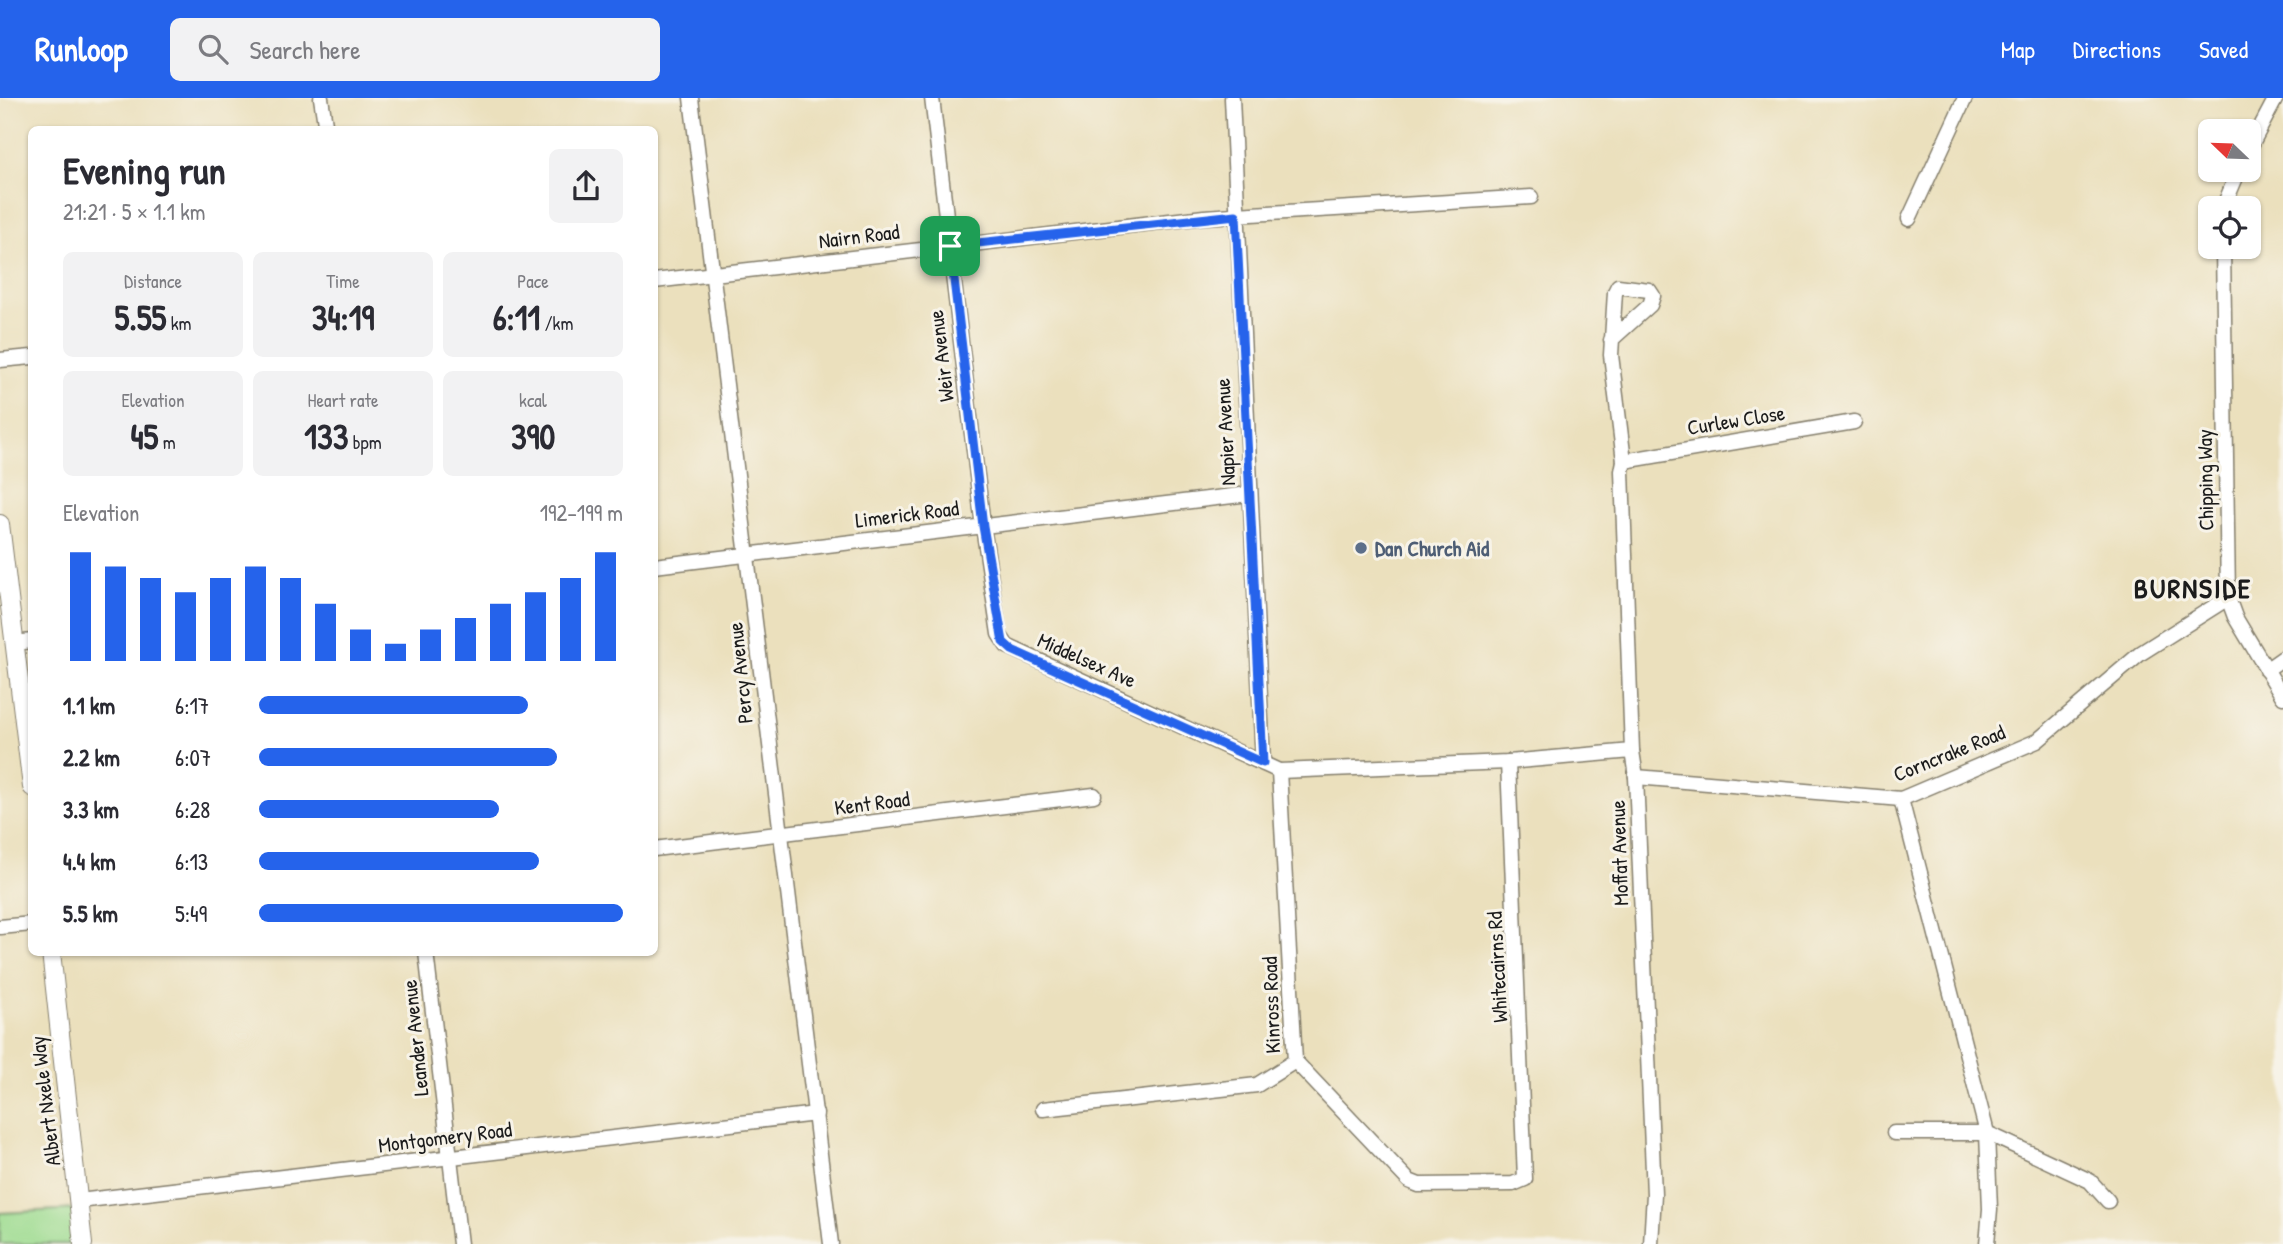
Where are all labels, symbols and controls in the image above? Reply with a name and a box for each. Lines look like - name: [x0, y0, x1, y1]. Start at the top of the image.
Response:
- search box: [170, 18, 660, 81]
- text: Runloop: [35, 27, 128, 71]
- icon: search: [194, 30, 232, 68]
- text: Search here: [250, 32, 361, 67]
- text: Map: [2001, 33, 2035, 65]
- text: Directions: [2073, 33, 2161, 65]
- text: Saved: [2199, 33, 2248, 65]
- north arrow: [2198, 119, 2261, 182]
- map controls: [2198, 119, 2261, 259]
- text: Evening run: [63, 144, 226, 196]
- button: share: [549, 149, 623, 223]
- text: 21:21 · 5 × 1.1 km: [63, 196, 205, 227]
- button: locate: [2198, 196, 2261, 259]
- pin: [920, 216, 980, 276]
- street label: Nairn Road: [817, 217, 901, 255]
- icon: arrive: [931, 227, 969, 265]
- text: Distance: [124, 268, 182, 294]
- text: Time: [326, 268, 360, 294]
- text: Pace: [517, 268, 549, 294]
- text: 5.55: [114, 294, 166, 341]
- text: 34:19: [312, 294, 374, 341]
- text: 6:11: [493, 294, 540, 341]
- street label: Weir Avenue: [921, 308, 961, 404]
- text: km: [166, 310, 192, 336]
- text: /km: [540, 310, 573, 336]
- street label: Napier Avenue: [1208, 378, 1242, 486]
- text: Elevation: [121, 387, 185, 413]
- text: Heart rate: [308, 387, 378, 413]
- text: kcal: [519, 387, 547, 413]
- street label: Curlew Close: [1685, 398, 1787, 442]
- text: 45: [130, 413, 158, 460]
- text: 133: [304, 413, 348, 460]
- text: 390: [511, 413, 555, 460]
- text: m: [158, 429, 176, 455]
- text: bpm: [348, 429, 382, 455]
- street label: Chipping Way: [2190, 429, 2220, 531]
- street label: Limerick Road: [854, 493, 960, 535]
- text: Elevation: [63, 497, 139, 528]
- text: 192–199 m: [540, 497, 623, 528]
- place label: Dan Church Aid: [1375, 534, 1490, 563]
- marker: Dan Church Aid: [1353, 540, 1369, 556]
- district label: BURNSIDE: [2134, 569, 2252, 607]
- street label: Percy Avenue: [720, 621, 760, 725]
- street label: Middelsex Ave: [1033, 625, 1141, 695]
- text: 1.1 km: [63, 690, 115, 721]
- text: 6:17: [175, 690, 209, 721]
- street label: Corncrake Road: [1889, 717, 2009, 789]
- text: 2.2 km: [63, 742, 120, 773]
- text: 6:07: [175, 742, 211, 773]
- street label: Kent Road: [833, 784, 911, 822]
- text: 3.3 km: [63, 794, 119, 825]
- text: 6:28: [175, 794, 210, 825]
- street label: Moffat Avenue: [1603, 800, 1635, 906]
- text: 4.4 km: [63, 846, 116, 877]
- text: 6:13: [175, 846, 208, 877]
- text: 5.5 km: [63, 898, 118, 929]
- text: 5:49: [175, 898, 207, 929]
- street label: Whitecairns Rd: [1480, 911, 1514, 1023]
- street label: Kinross Road: [1255, 956, 1287, 1054]
- street label: Leander Avenue: [394, 978, 436, 1098]
- street label: Albert Nxele Way: [23, 1034, 67, 1168]
- street label: Montgomery Road: [377, 1114, 513, 1160]

